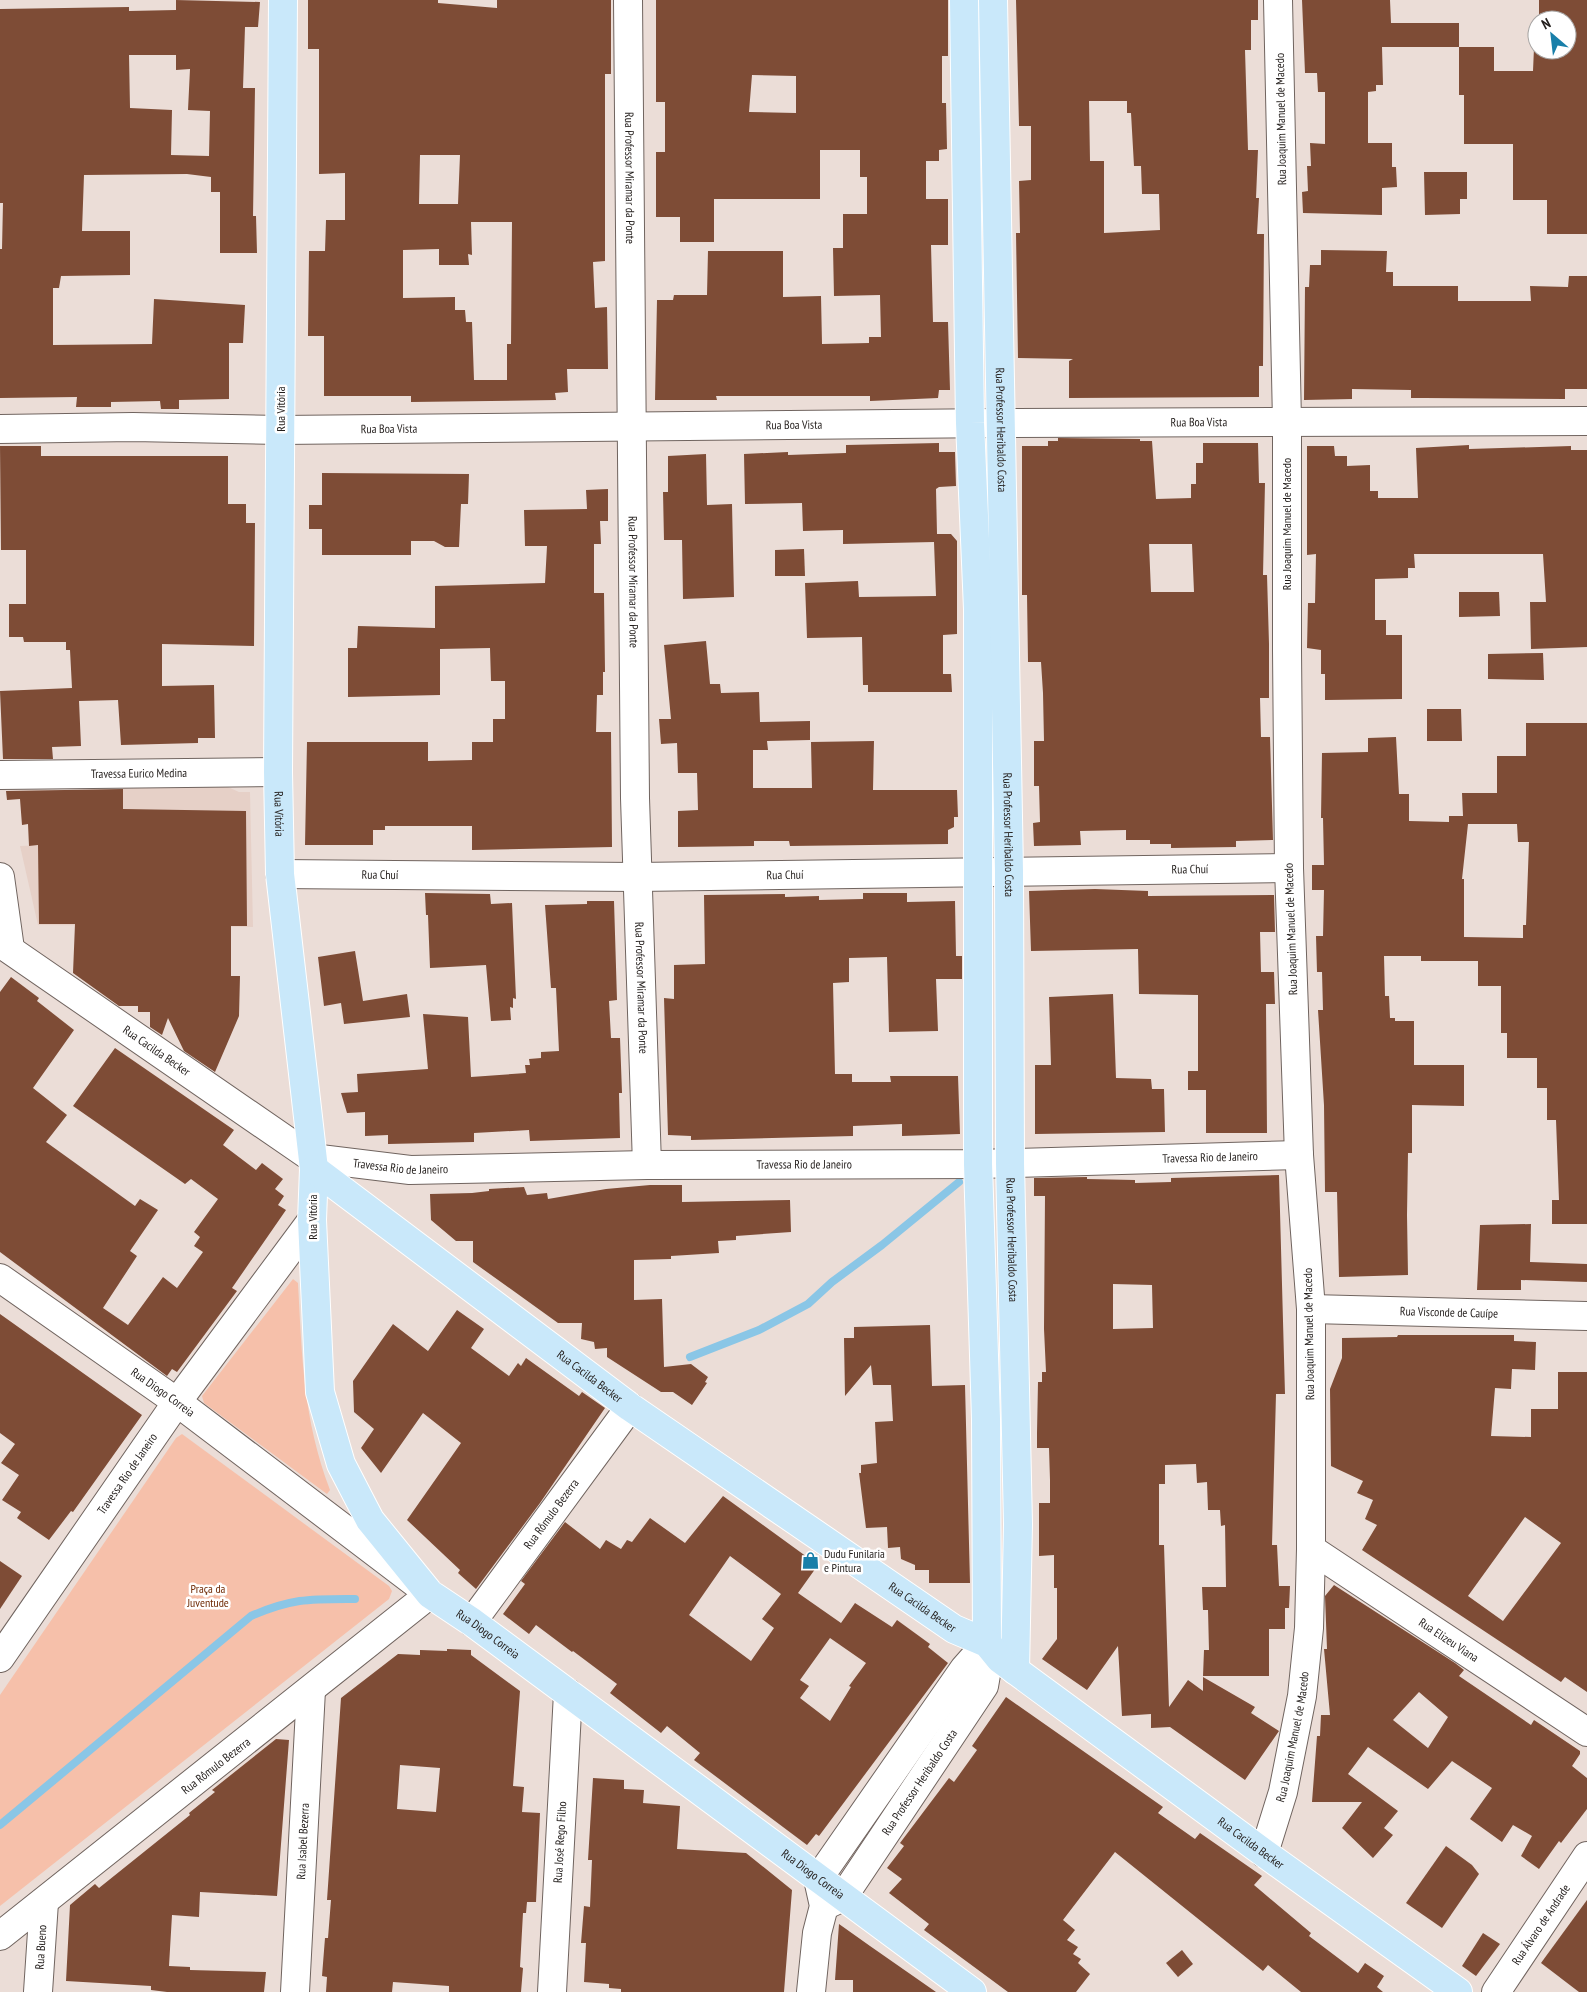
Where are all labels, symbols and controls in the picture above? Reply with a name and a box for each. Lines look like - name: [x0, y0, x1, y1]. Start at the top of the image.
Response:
- north arrow: [1527, 10, 1577, 60]
- text: N: [1538, 14, 1553, 33]
- street label: Rua Joaquim Manuel de Macedo: [1272, 53, 1289, 185]
- street label: Rua Professor Miramar da Ponte: [622, 112, 638, 244]
- street label: Rua Professor Heribaldo Costa: [993, 368, 1010, 493]
- street label: Rua Vitória: [273, 386, 288, 432]
- street label: Rua Boa Vista: [1171, 414, 1227, 429]
- street label: Rua Boa Vista: [766, 417, 822, 432]
- street label: Rua Boa Vista: [361, 421, 418, 436]
- street label: Rua Joaquim Manuel de Macedo: [1279, 458, 1294, 590]
- street label: Rua Professor Miramar da Ponte: [626, 516, 642, 648]
- street label: Travessa Eurico Medina: [91, 765, 187, 781]
- street label: Rua Professor Heribaldo Costa: [1000, 772, 1017, 897]
- street label: Rua Vitória: [271, 791, 287, 837]
- street label: Rua Chuí: [1171, 861, 1209, 877]
- street label: Rua Joaquim Manuel de Macedo: [1281, 863, 1300, 995]
- street label: Rua Chuí: [361, 867, 399, 882]
- street label: Rua Chuí: [766, 867, 804, 882]
- street label: Rua Professor Miramar da Ponte: [632, 922, 651, 1054]
- street label: Rua Cacilda Becker: [120, 1022, 194, 1079]
- street label: Travessa Rio de Janeiro: [1162, 1148, 1258, 1166]
- street label: Travessa Rio de Janeiro: [352, 1155, 448, 1177]
- street label: Travessa Rio de Janeiro: [757, 1156, 852, 1172]
- street label: Rua Professor Heribaldo Costa: [1003, 1177, 1021, 1302]
- street label: Rua Vitória: [305, 1194, 320, 1240]
- street label: Rua Joaquim Manuel de Macedo: [1300, 1268, 1317, 1400]
- street label: Rua Visconde de Cauípe: [1400, 1303, 1498, 1321]
- street label: Rua Cacilda Becker: [554, 1347, 626, 1406]
- street label: Rua Diogo Correia: [128, 1364, 198, 1420]
- street label: Travessa Rio de Janeiro: [94, 1430, 160, 1517]
- street label: Rua Rômulo Bezerra: [520, 1475, 582, 1552]
- place label: Dudu Funilaria e Pintura: [824, 1546, 885, 1575]
- shop icon: Dudu Funilaria e Pintura: [800, 1551, 820, 1571]
- street label: Rua Cacilda Becker: [886, 1579, 960, 1636]
- park label: Praça da Juventude: [186, 1581, 229, 1610]
- street label: Rua Diogo Correia: [454, 1606, 523, 1662]
- street label: Rua Elizeu Viana: [1416, 1615, 1482, 1665]
- street label: Rua Joaquim Manuel de Macedo: [1272, 1671, 1311, 1804]
- street label: Rua Professor Heribaldo Costa: [878, 1726, 960, 1838]
- street label: Rua Rômulo Bezerra: [178, 1734, 253, 1797]
- street label: Rua José Rego Filho: [550, 1801, 569, 1884]
- street label: Rua Isabel Bezerra: [293, 1802, 312, 1880]
- street label: Rua Cacilda Becker: [1215, 1814, 1288, 1872]
- street label: Rua Diogo Correia: [779, 1846, 848, 1902]
- street label: Rua Álvaro de Andrade: [1508, 1881, 1573, 1968]
- street label: Rua Bueno: [32, 1924, 49, 1970]

